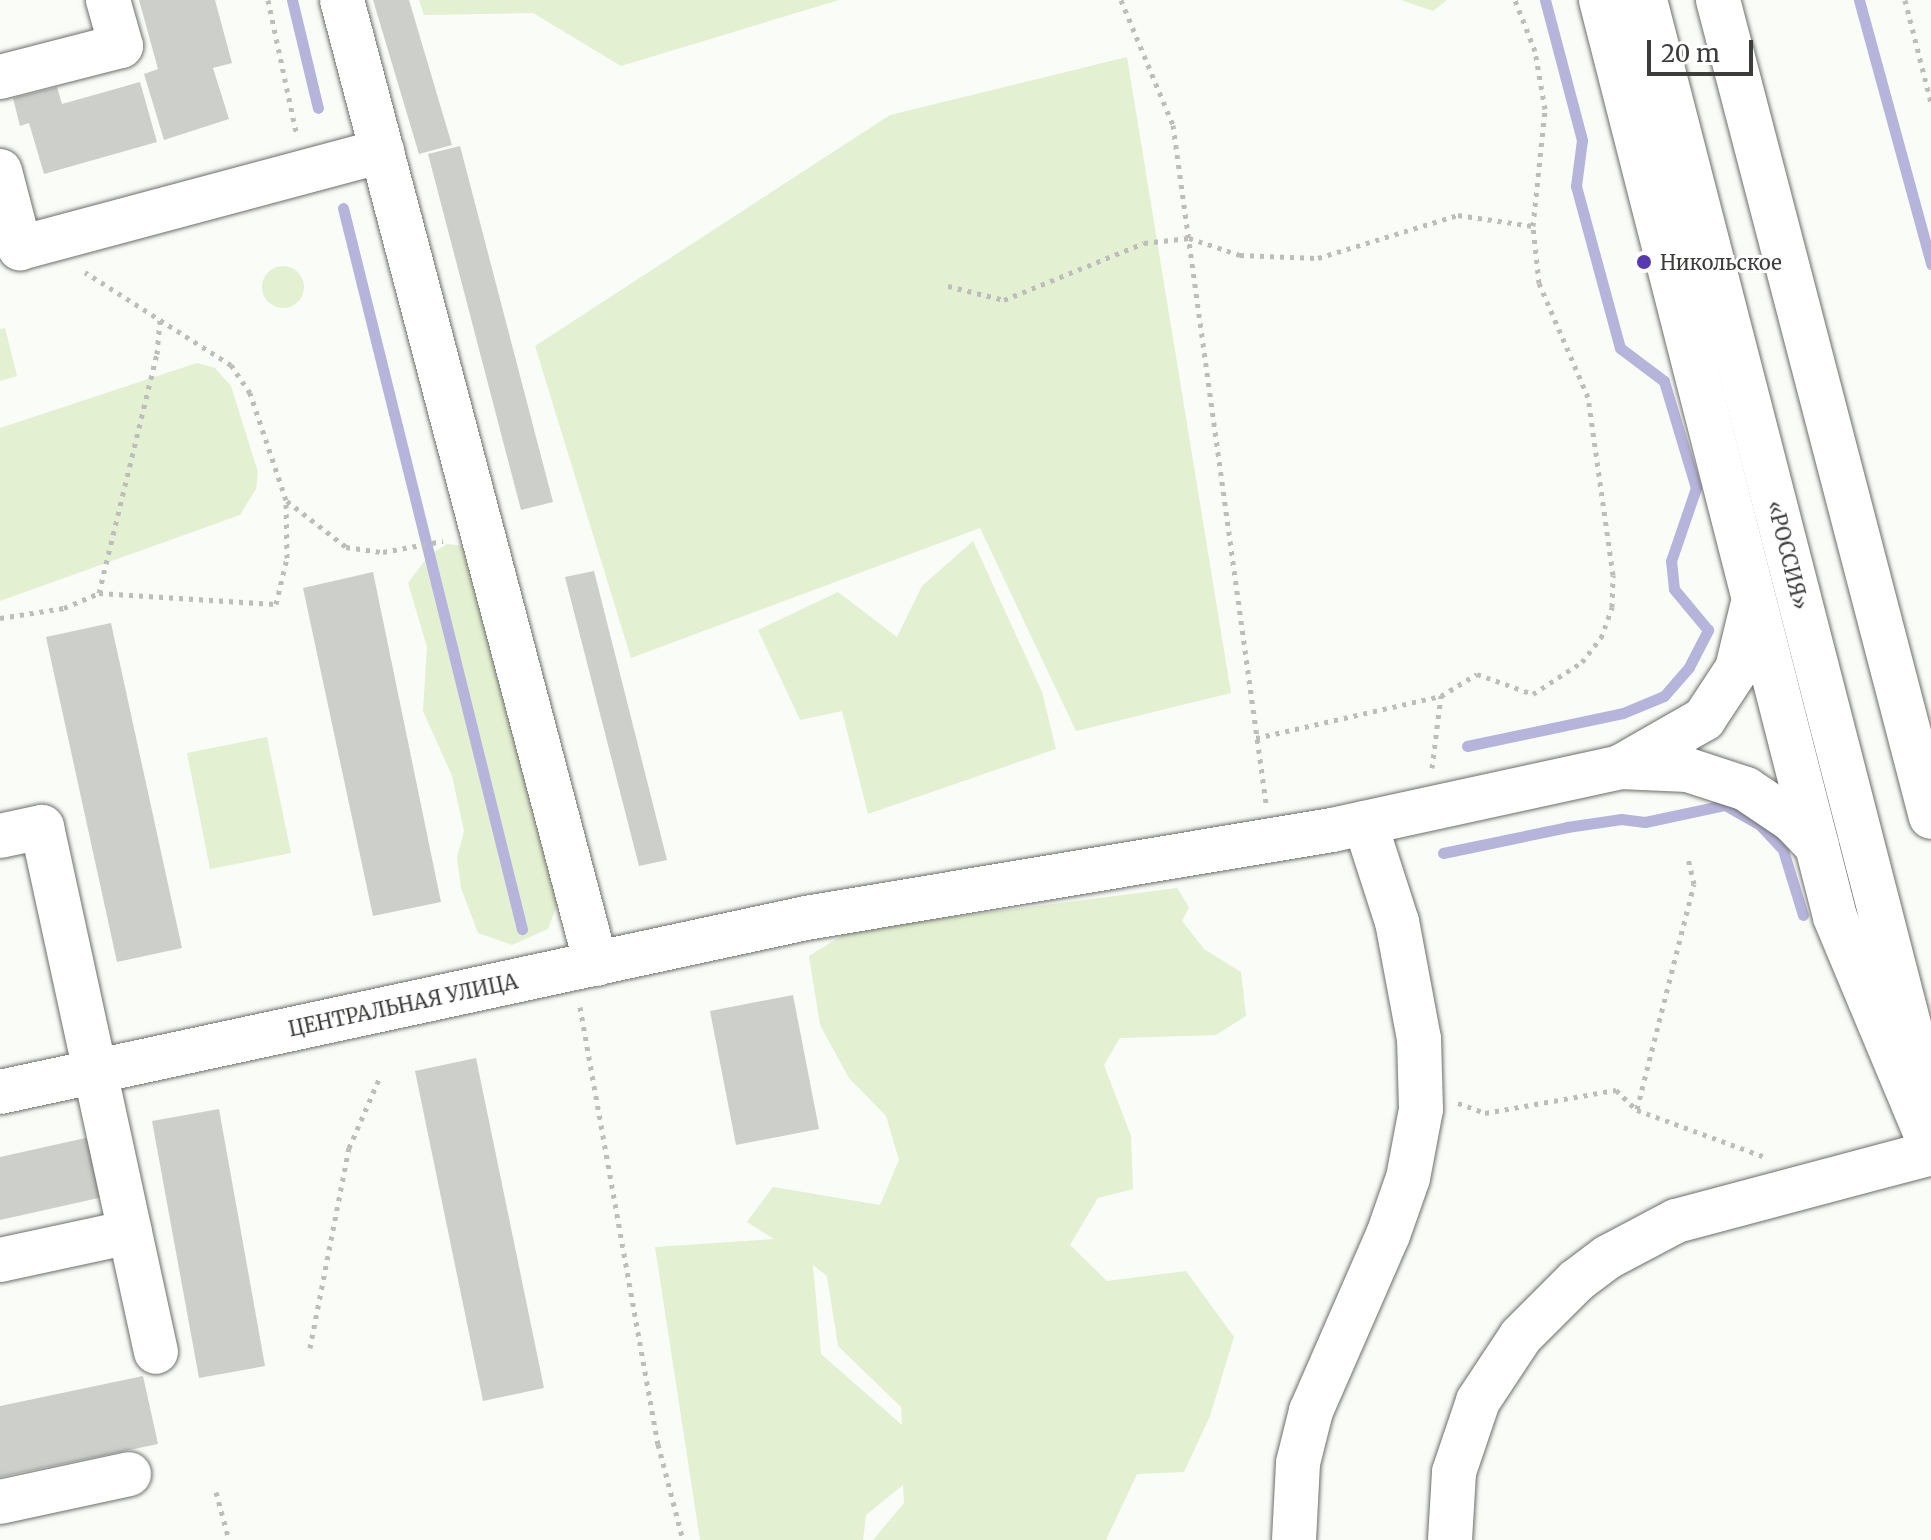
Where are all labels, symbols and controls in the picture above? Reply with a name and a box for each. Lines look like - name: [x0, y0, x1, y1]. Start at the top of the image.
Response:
- scale bar: [1651, 24, 1757, 74]
- text: 20 m: [1661, 38, 1720, 69]
- place label: Никольское: [1660, 250, 1782, 274]
- marker: Никольское: [1635, 253, 1653, 271]
- street label: «РОССИЯ»: [1763, 498, 1813, 612]
- street label: ЦЕНТРАЛЬНАЯ УЛИЦА: [286, 969, 520, 1041]

